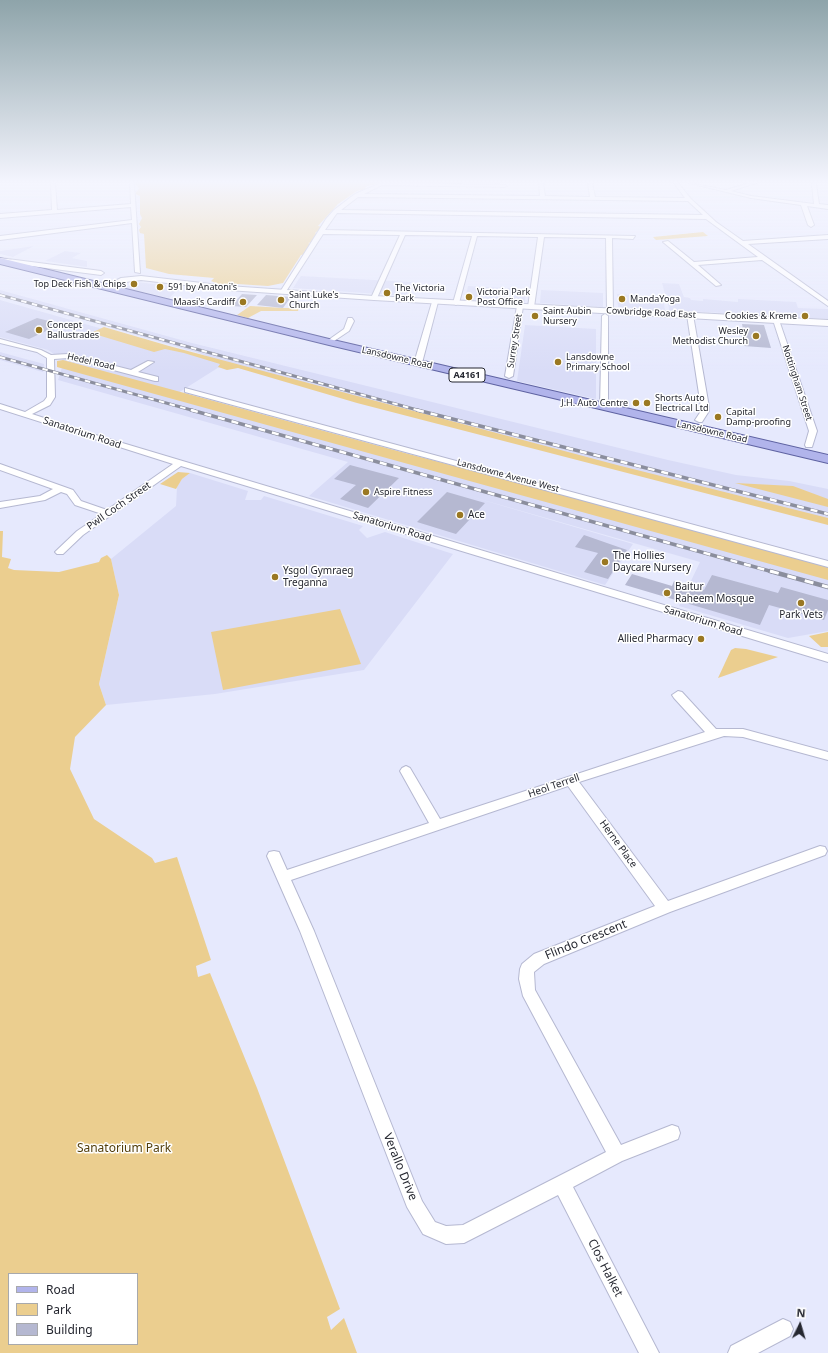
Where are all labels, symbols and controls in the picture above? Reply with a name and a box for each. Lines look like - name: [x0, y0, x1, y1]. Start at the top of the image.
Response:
- place label: Top Deck Fish & Chips: [34, 279, 126, 289]
- marker: Top Deck Fish & Chips: [129, 279, 139, 289]
- marker: 591 by Anatoni's: [155, 282, 165, 292]
- place label: 591 by Anatoni's: [168, 282, 237, 292]
- place label: The Victoria Park: [395, 283, 445, 304]
- place label: Victoria Park Post Office: [477, 287, 530, 308]
- marker: The Victoria Park: [382, 288, 392, 298]
- place label: Saint Luke's Church: [289, 290, 339, 311]
- marker: Victoria Park Post Office: [464, 292, 474, 302]
- marker: MandaYoga: [617, 294, 627, 304]
- place label: MandaYoga: [630, 294, 680, 304]
- marker: Saint Luke's Church: [276, 295, 286, 305]
- place label: Maasi's Cardiff: [173, 297, 235, 307]
- marker: Maasi's Cardiff: [238, 297, 248, 307]
- street label: Cowbridge Road East: [606, 305, 696, 321]
- place label: Saint Aubin Nursery: [543, 306, 591, 327]
- marker: Saint Aubin Nursery: [530, 311, 540, 321]
- place label: Cookies & Kreme: [725, 311, 797, 321]
- marker: Cookies & Kreme: [800, 311, 810, 321]
- street label: Surrey Street: [505, 313, 525, 369]
- place label: Concept Ballustrades: [47, 320, 99, 341]
- marker: Concept Ballustrades: [34, 325, 44, 335]
- place label: Wesley Methodist Church: [673, 326, 748, 347]
- marker: Wesley Methodist Church: [751, 331, 761, 341]
- street label: Nottingham Street: [780, 344, 814, 422]
- street label: Lansdowne Road: [361, 345, 433, 371]
- street label: Hedel Road: [66, 351, 116, 373]
- place label: Lansdowne Primary School: [566, 352, 630, 373]
- marker: Lansdowne Primary School: [553, 357, 563, 367]
- road number: A4161: [449, 368, 485, 382]
- place label: Shorts Auto Electrical Ltd: [655, 393, 709, 414]
- place label: J.H. Auto Centre: [561, 398, 628, 408]
- marker: J.H. Auto Centre: [631, 398, 641, 408]
- marker: Shorts Auto Electrical Ltd: [642, 398, 652, 408]
- place label: Capital Damp-proofing: [726, 407, 791, 428]
- marker: Capital Damp-proofing: [713, 412, 723, 422]
- street label: Sanatorium Road: [41, 415, 123, 451]
- street label: Lansdowne Road: [676, 419, 748, 445]
- street label: Lansdowne Avenue West: [456, 457, 560, 495]
- street label: Pwll Coch Street: [85, 479, 153, 533]
- marker: Aspire Fitness: [361, 487, 371, 497]
- place label: Aspire Fitness: [374, 487, 432, 497]
- street label: Sanatorium Road: [351, 509, 433, 545]
- place label: Ace: [468, 509, 485, 521]
- marker: Ace: [455, 510, 465, 520]
- place label: The Hollies Daycare Nursery: [613, 550, 691, 574]
- marker: The Hollies Daycare Nursery: [600, 557, 610, 567]
- place label: Ysgol Gymraeg Treganna: [283, 565, 353, 588]
- marker: Ysgol Gymraeg Treganna: [270, 572, 280, 582]
- place label: Baitur Raheem Mosque: [675, 581, 754, 604]
- marker: Baitur Raheem Mosque: [662, 588, 672, 598]
- marker: Park Vets: [796, 598, 806, 608]
- street label: Sanatorium Road: [662, 603, 744, 639]
- place label: Park Vets: [779, 609, 823, 621]
- place label: Allied Pharmacy: [618, 633, 693, 645]
- marker: Allied Pharmacy: [696, 634, 706, 644]
- street label: Heol Terrell: [527, 772, 581, 800]
- street label: Herne Place: [597, 818, 639, 870]
- street label: Flindo Crescent: [543, 917, 629, 963]
- street label: Verallo Drive: [380, 1131, 420, 1203]
- park label: Sanatorium Park: [77, 1142, 171, 1156]
- street label: Clos Halket: [584, 1237, 626, 1299]
- legend: [8, 1273, 138, 1345]
- text: Road: [46, 1281, 75, 1298]
- text: Park: [46, 1301, 71, 1318]
- north arrow: [780, 1305, 820, 1345]
- text: N: [796, 1305, 806, 1320]
- text: Building: [46, 1321, 93, 1338]

